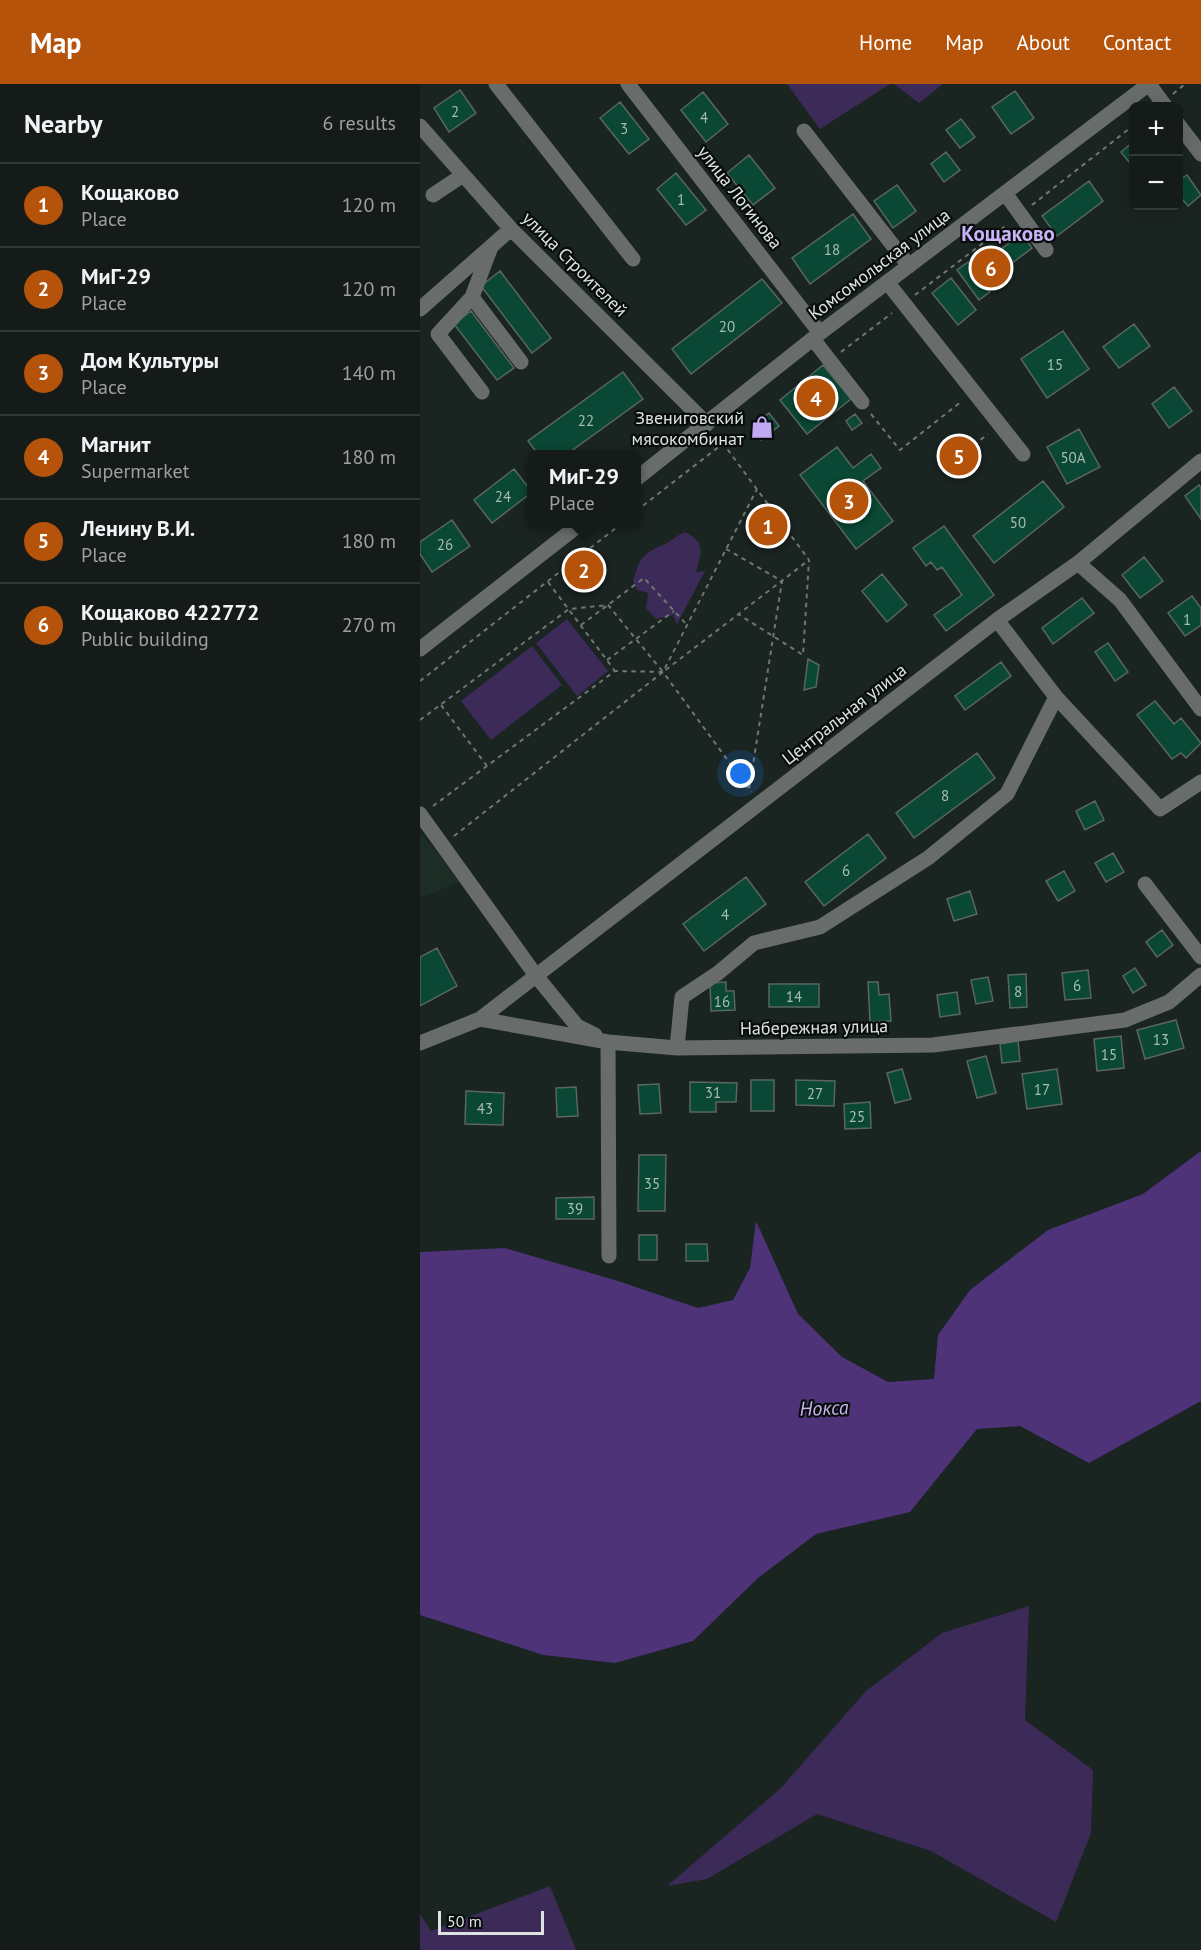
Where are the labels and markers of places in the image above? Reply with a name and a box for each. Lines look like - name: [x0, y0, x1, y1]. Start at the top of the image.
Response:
- pin: 6: [972, 246, 1010, 291]
- pin: 4: [796, 376, 836, 420]
- place label: Звениговский мясокомбинат: [632, 406, 745, 450]
- shop icon: Звениговский мясокомбинат: [749, 414, 775, 440]
- pin: 5: [940, 434, 978, 478]
- pin: 3: [830, 478, 868, 524]
- pin: 1: [748, 504, 788, 548]
- pin: 2: [564, 548, 604, 592]

